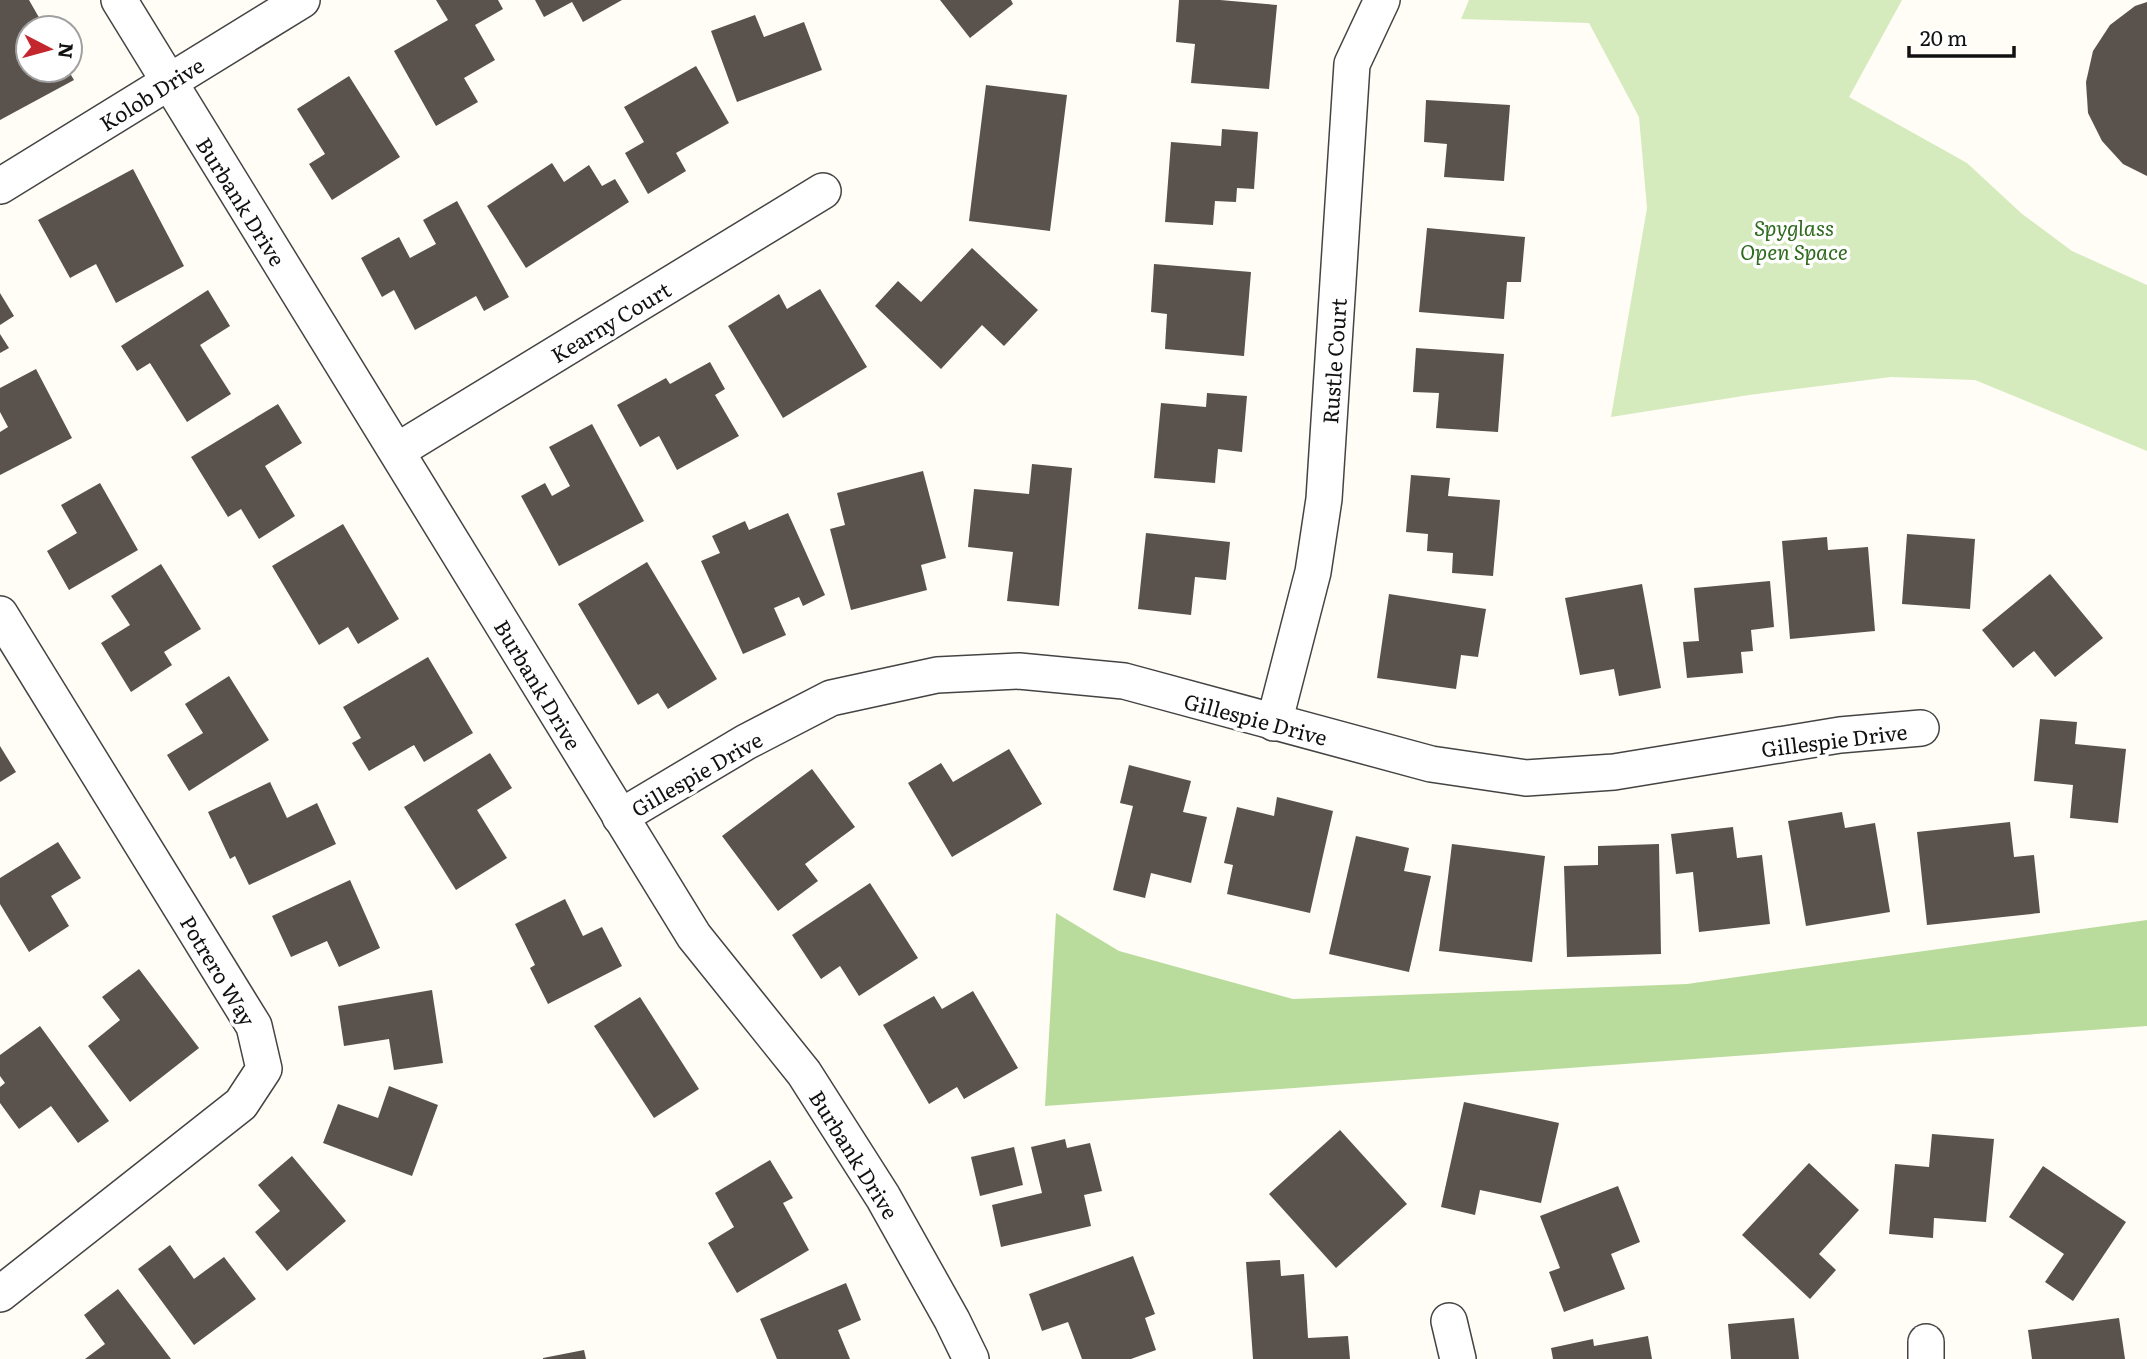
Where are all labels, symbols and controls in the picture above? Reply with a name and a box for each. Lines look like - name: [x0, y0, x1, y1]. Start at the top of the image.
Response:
- north arrow: [14, 14, 84, 84]
- scale bar: [1909, 14, 2014, 58]
- text: 20 m: [1920, 21, 1967, 52]
- text: N: [52, 41, 82, 60]
- street label: Kolob Drive: [93, 49, 209, 137]
- street label: Burbank Drive: [190, 131, 294, 271]
- park label: Spyglass Open Space: [1740, 211, 1848, 266]
- street label: Kearny Court: [544, 273, 676, 369]
- street label: Rustle Court: [1313, 297, 1353, 425]
- street label: Burbank Drive: [488, 613, 590, 755]
- street label: Gillespie Drive: [1181, 684, 1331, 752]
- street label: Gillespie Drive: [1759, 715, 1909, 763]
- street label: Gillespie Drive: [625, 723, 767, 823]
- street label: Potrero Way: [174, 909, 265, 1032]
- street label: Burbank Drive: [803, 1084, 907, 1224]

